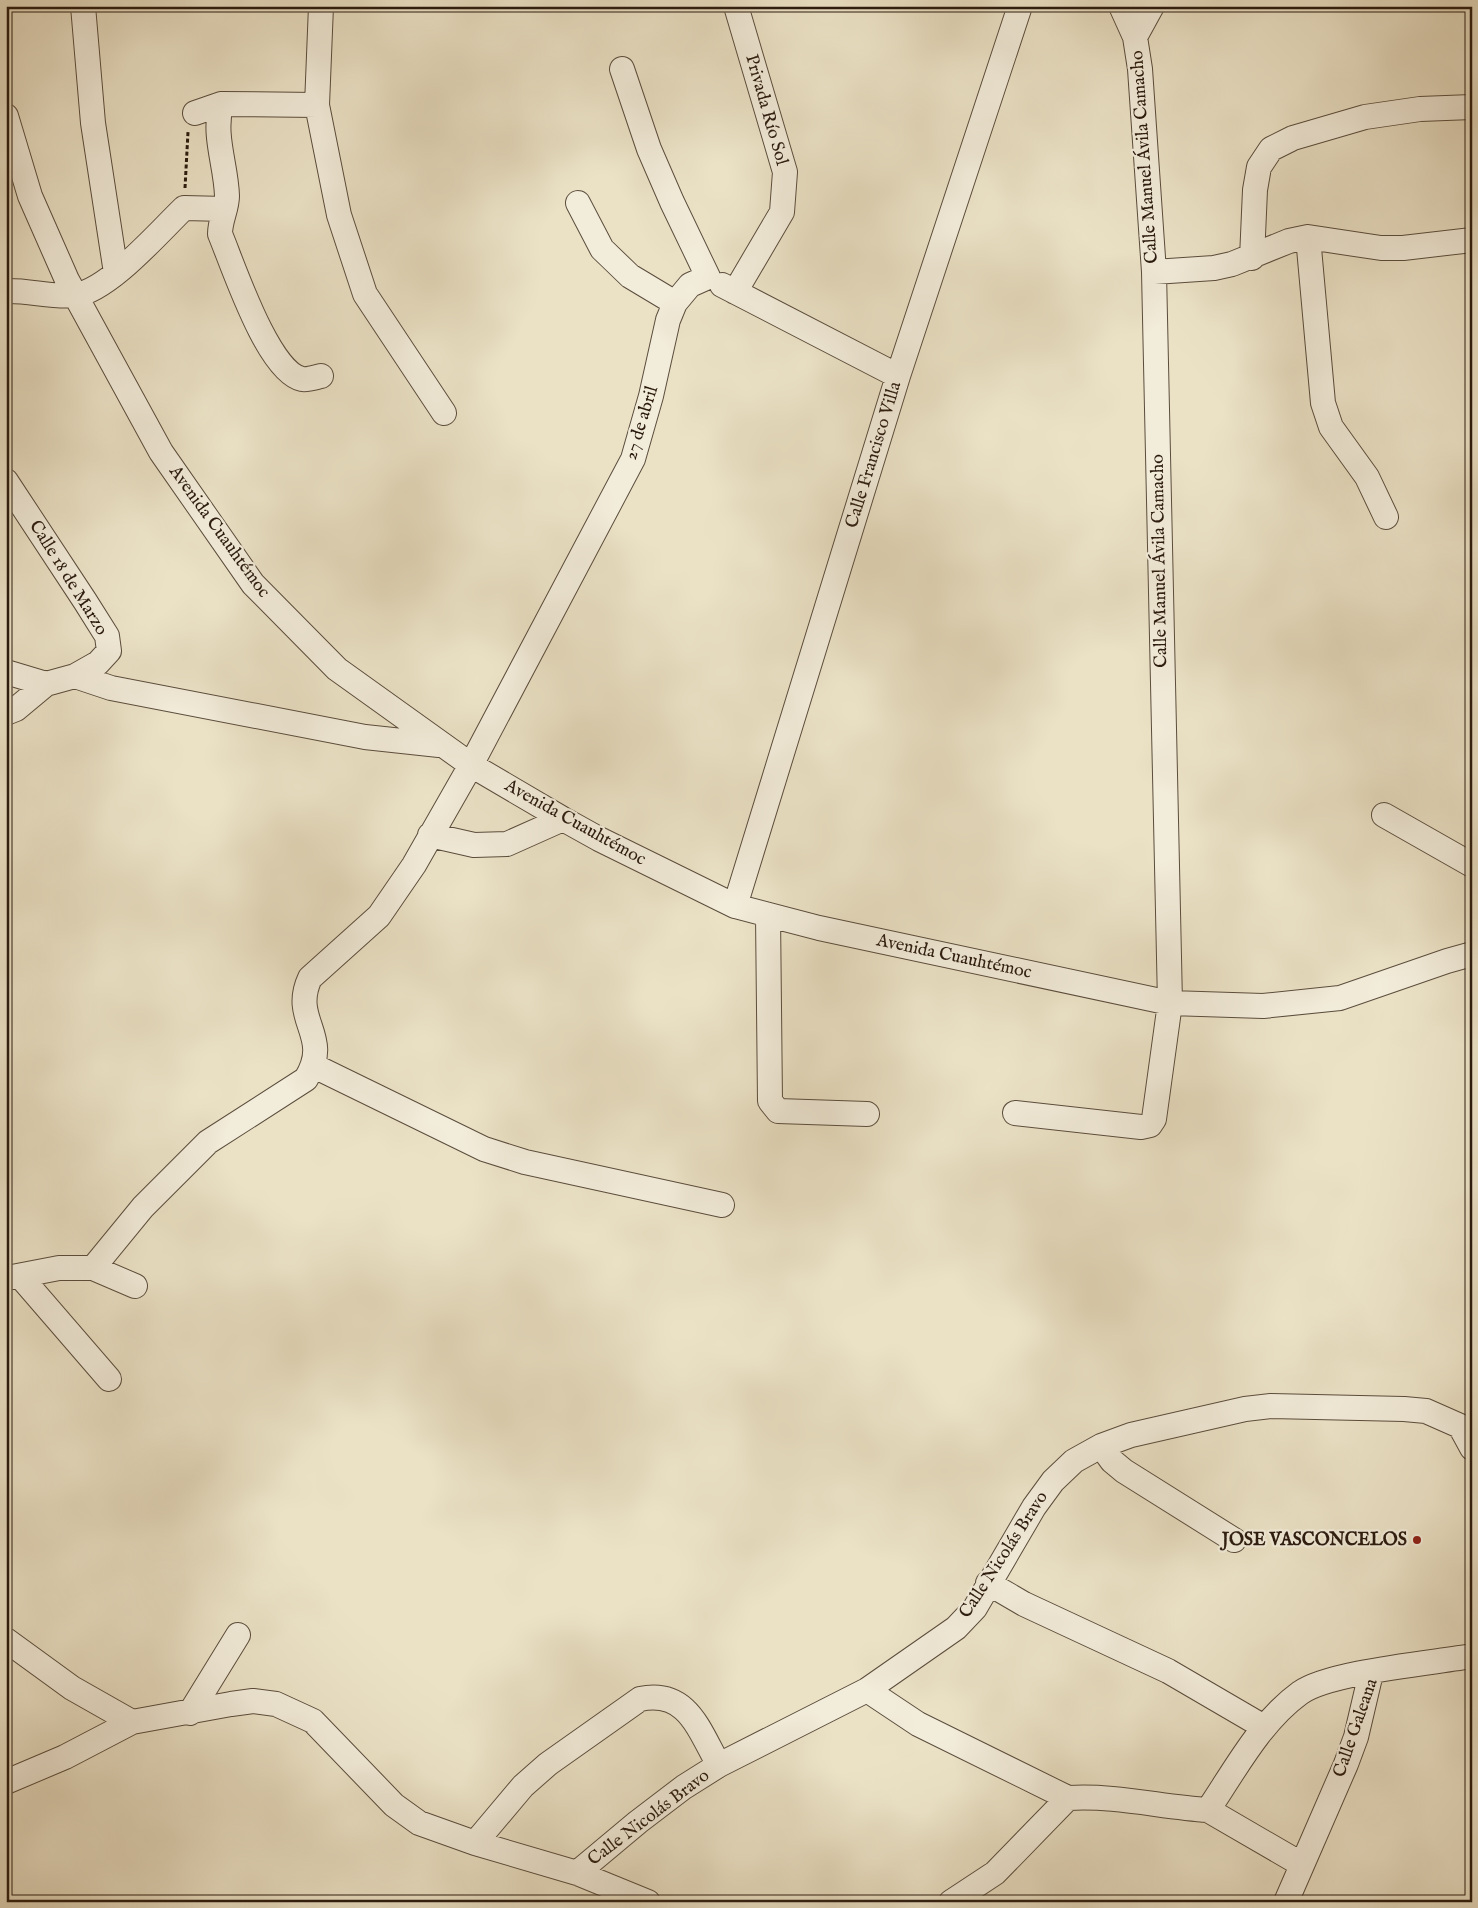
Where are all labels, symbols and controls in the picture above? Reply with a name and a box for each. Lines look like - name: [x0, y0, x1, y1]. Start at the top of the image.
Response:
- street label: Calle Manuel Ávila Camacho: [1124, 49, 1164, 265]
- street label: Privada Río Sol: [739, 52, 793, 168]
- street label: Calle Francisco Villa: [841, 379, 907, 531]
- street label: 27 de abril: [620, 383, 664, 463]
- street label: Calle Manuel Ávila Camacho: [1145, 454, 1173, 668]
- street label: Avenida Cuauhtémoc: [163, 460, 275, 603]
- street label: Calle 18 de Marzo: [23, 516, 113, 640]
- street label: Avenida Cuauhtémoc: [499, 774, 650, 872]
- street label: Avenida Cuauhtémoc: [873, 929, 1034, 985]
- street label: Calle Nicolás Bravo: [954, 1487, 1054, 1623]
- place label: JOSE VASCONCELOS: [1220, 1529, 1407, 1552]
- marker: JOSE VASCONCELOS: [1411, 1534, 1423, 1546]
- street label: Calle Galeana: [1328, 1675, 1384, 1780]
- street label: Calle Nicolás Bravo: [583, 1764, 715, 1871]

